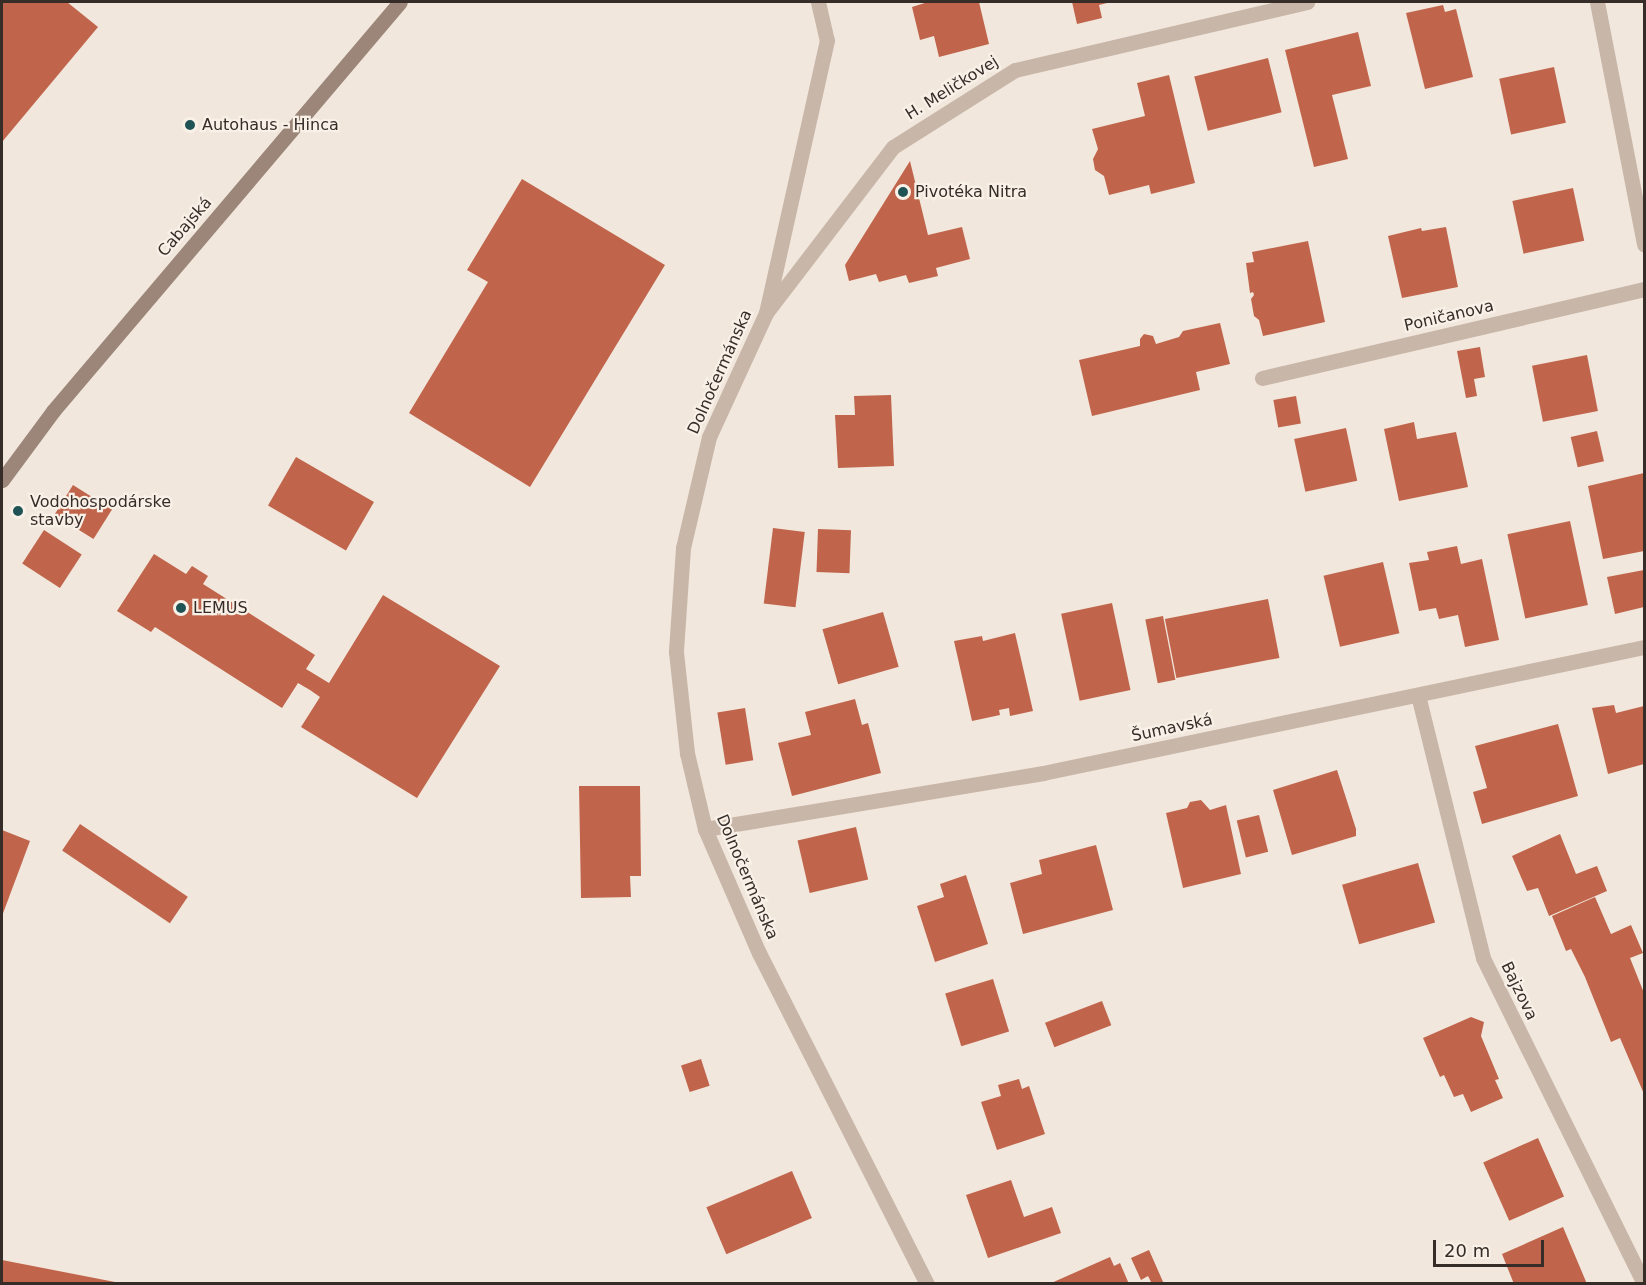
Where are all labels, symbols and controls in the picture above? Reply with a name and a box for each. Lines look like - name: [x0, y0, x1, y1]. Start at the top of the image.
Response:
- street label: H. Meličkovej: [902, 52, 1002, 124]
- place label: Autohaus - Hinca: [202, 115, 339, 135]
- marker: Autohaus - Hinca: [183, 118, 197, 132]
- place label: Pivotéka Nitra: [915, 182, 1027, 202]
- marker: Pivotéka Nitra: [896, 185, 910, 199]
- street label: Cabajská: [154, 193, 216, 261]
- street label: Poničanova: [1402, 296, 1496, 336]
- street label: Dolnočermánska: [684, 307, 756, 437]
- place label: Vodohospodárske stavby: [30, 492, 171, 530]
- marker: Vodohospodárske stavby: [11, 504, 25, 518]
- place label: LEMUS: [193, 598, 248, 618]
- marker: LEMUS: [174, 601, 188, 615]
- street label: Šumavská: [1130, 710, 1214, 746]
- street label: Dolnočermánska: [712, 812, 782, 942]
- street label: Bajzova: [1497, 959, 1541, 1023]
- scale bar: [1436, 1228, 1547, 1266]
- text: 20 m: [1444, 1240, 1490, 1261]

